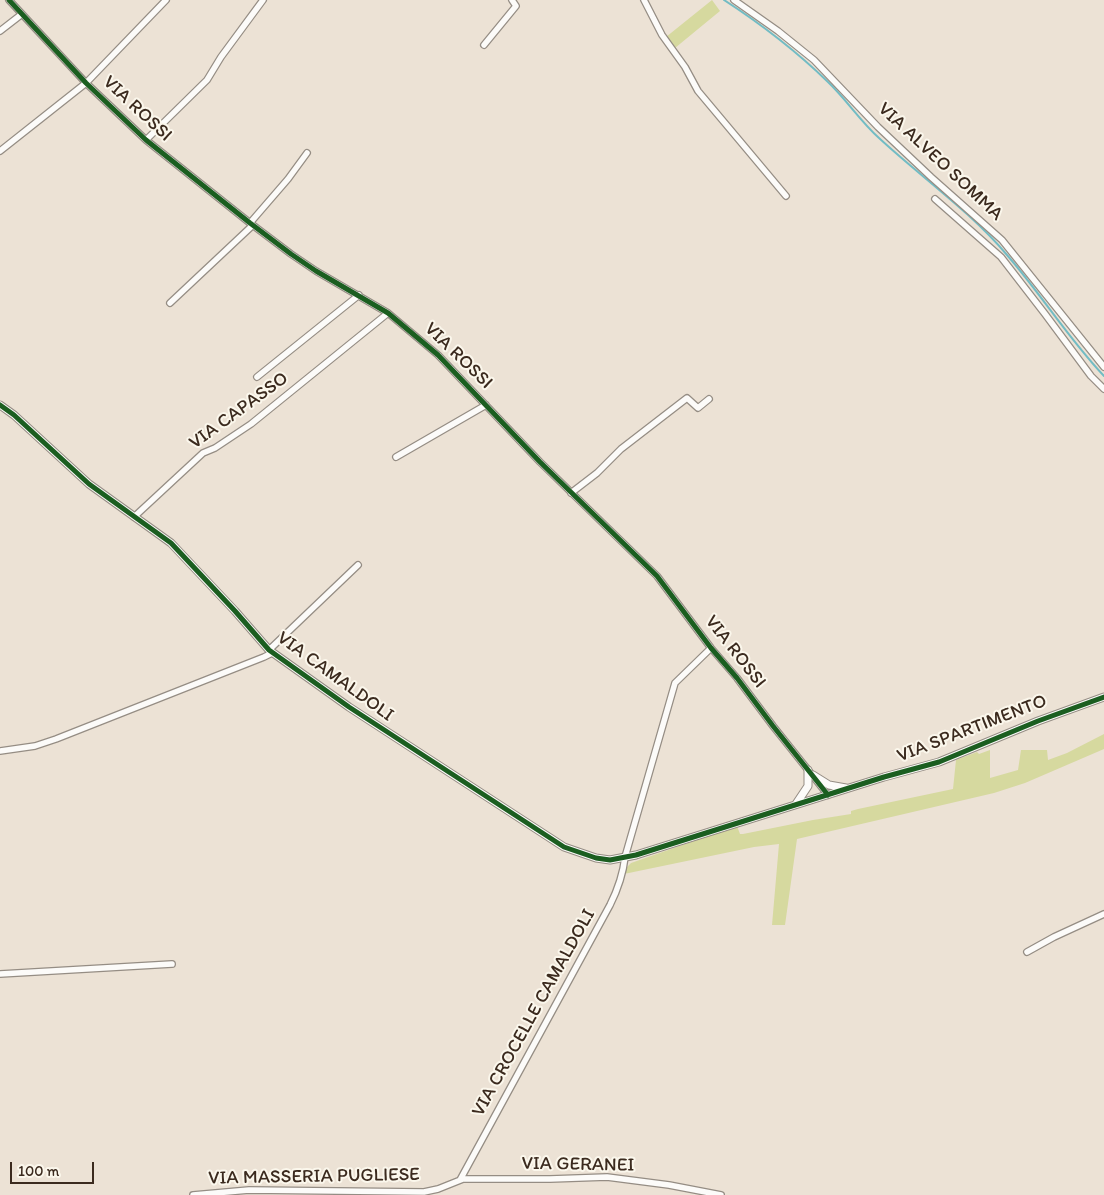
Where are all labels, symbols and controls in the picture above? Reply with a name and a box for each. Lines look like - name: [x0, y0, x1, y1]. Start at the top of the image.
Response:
- street label: VIA ROSSI: [98, 71, 176, 147]
- street label: VIA ALVEO SOMMA: [873, 98, 1007, 226]
- street label: VIA ROSSI: [419, 318, 497, 394]
- street label: VIA CAPASSO: [185, 367, 293, 455]
- street label: VIA ROSSI: [699, 611, 771, 693]
- street label: VIA CAMALDOLI: [272, 627, 398, 727]
- street label: VIA SPARTIMENTO: [894, 690, 1050, 768]
- street label: VIA CROCELLE CAMALDOLI: [467, 905, 601, 1121]
- scale bar: [12, 1152, 96, 1184]
- street label: VIA GERANEI: [521, 1153, 635, 1177]
- text: 100 m: [18, 1162, 59, 1180]
- street label: VIA MASSERIA PUGLIESE: [208, 1164, 420, 1190]

